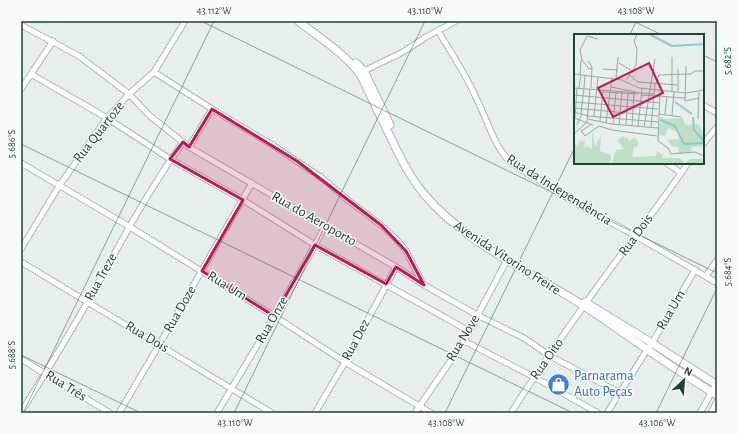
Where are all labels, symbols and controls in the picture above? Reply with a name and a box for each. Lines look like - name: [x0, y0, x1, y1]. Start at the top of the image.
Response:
- text: 43.112°W: [197, 6, 231, 16]
- text: 43.110°W: [407, 6, 443, 16]
- text: 43.108°W: [618, 6, 654, 16]
- inset map: [574, 34, 704, 164]
- text: 5.682°S: [723, 47, 733, 75]
- street label: Rua Quartoze: [71, 99, 127, 165]
- text: 5.686°S: [7, 130, 17, 158]
- street label: Rua da Independência: [504, 152, 614, 228]
- street label: Rua do Aeroporto: [269, 189, 359, 249]
- street label: Rua Dois: [616, 212, 656, 258]
- street label: Avenida Vitorino Freire: [451, 218, 563, 298]
- street label: Rua Treze: [82, 251, 120, 303]
- text: 5.684°S: [723, 258, 733, 286]
- street label: Rua Um: [205, 269, 249, 303]
- street label: Rua Doze: [161, 283, 199, 335]
- street label: Rua Um: [654, 288, 688, 332]
- street label: Rua Onze: [253, 294, 291, 346]
- street label: Rua Nove: [444, 312, 482, 364]
- street label: Rua Dez: [339, 317, 373, 363]
- street label: Rua Dois: [123, 319, 171, 355]
- street label: Rua Oito: [528, 336, 566, 382]
- text: 5.688°S: [7, 341, 17, 369]
- north arrow: [664, 360, 704, 400]
- text: N: [682, 365, 694, 378]
- street label: Rua Três: [43, 368, 89, 404]
- place label: Parnarama Auto Peças: [574, 369, 634, 399]
- shop icon: Parnarama Auto Peças: [545, 371, 571, 397]
- text: 43.110°W: [217, 418, 253, 428]
- text: 43.108°W: [428, 418, 464, 428]
- text: 43.106°W: [639, 418, 675, 428]

